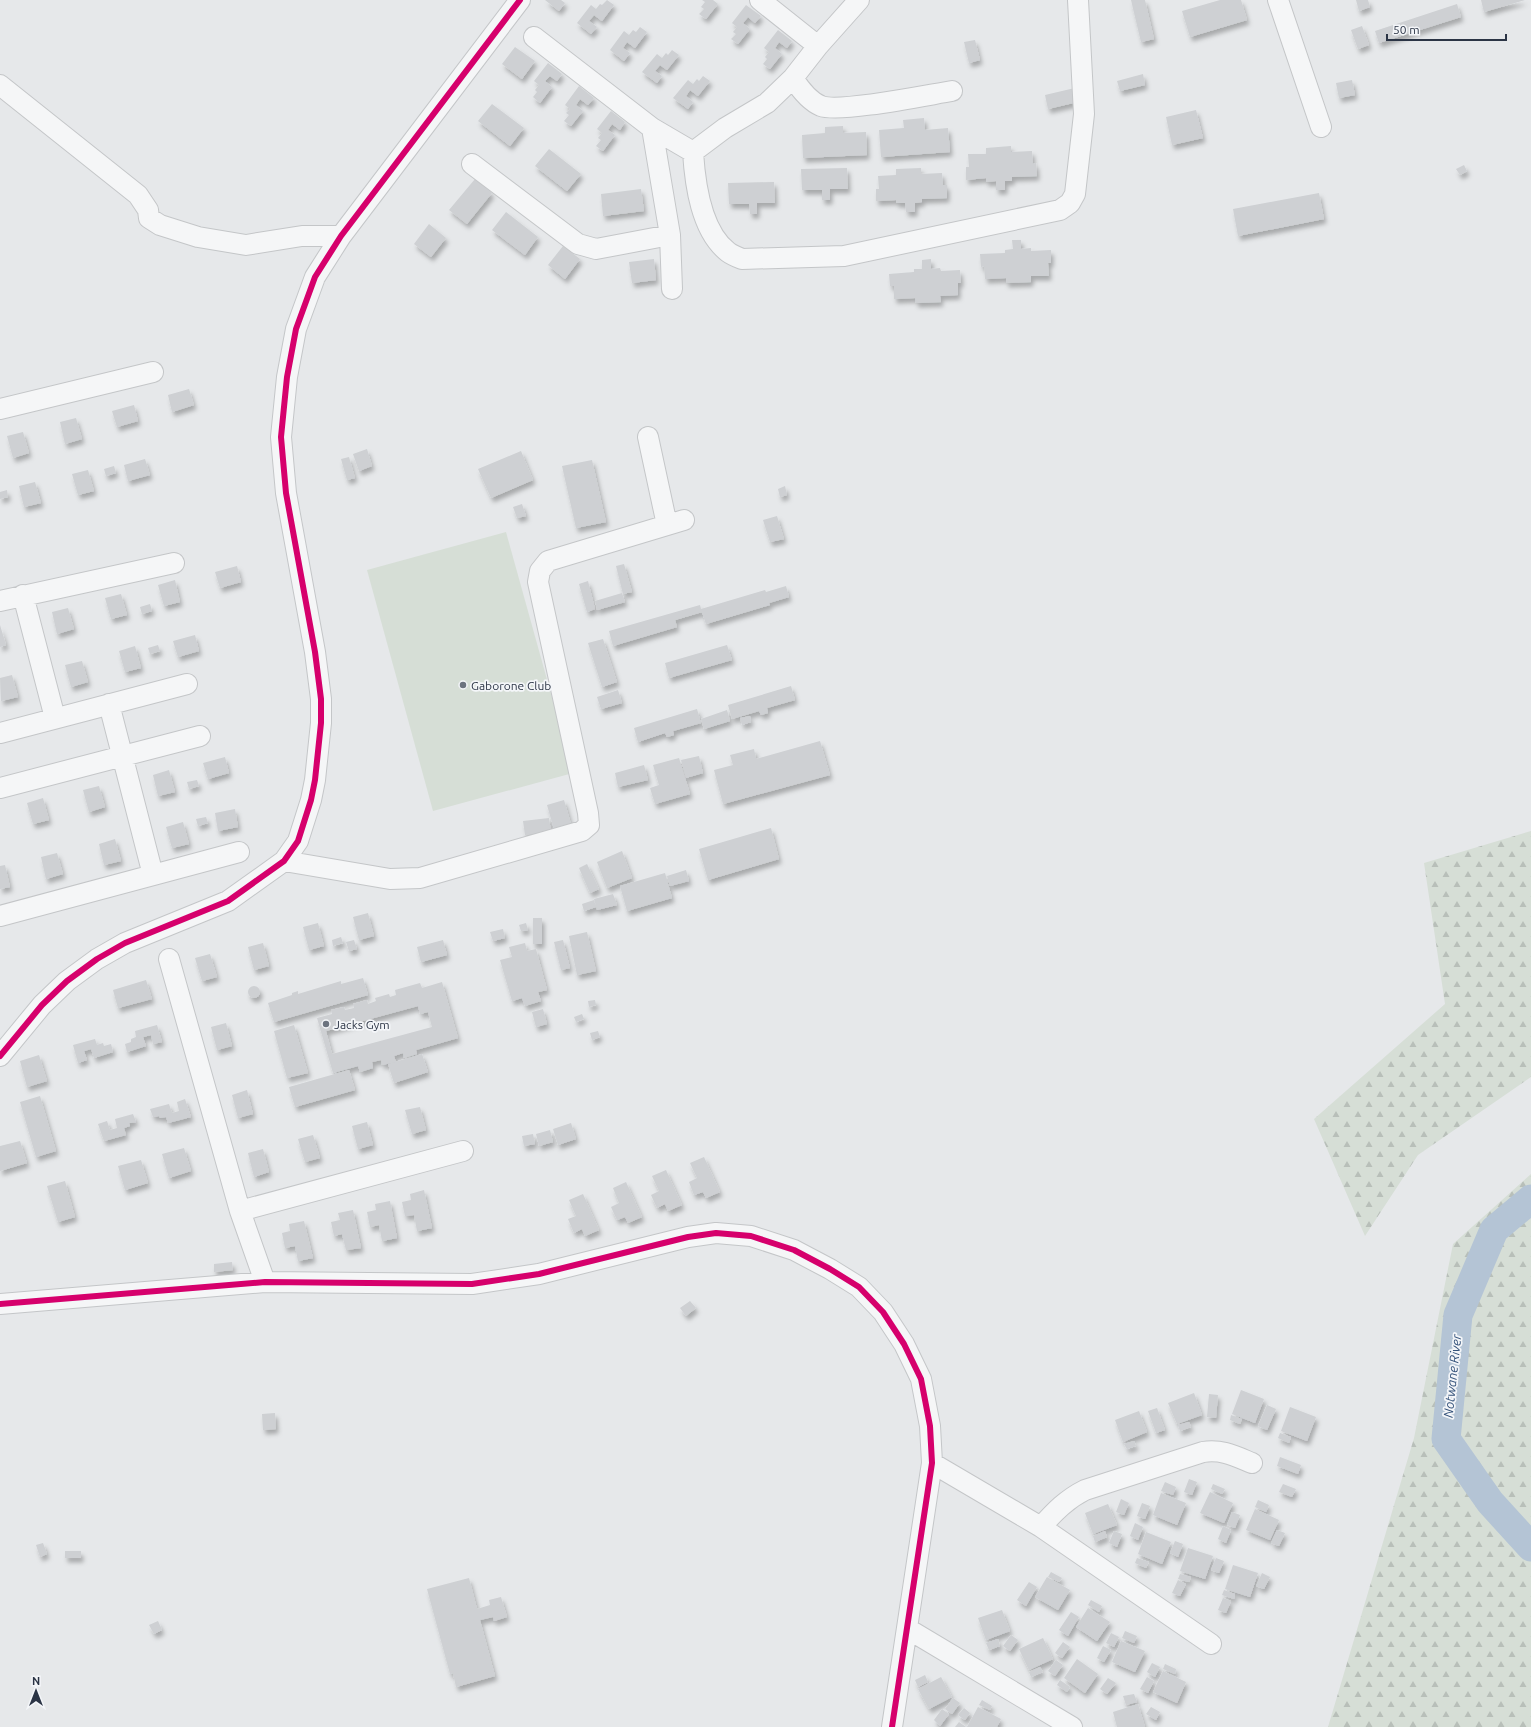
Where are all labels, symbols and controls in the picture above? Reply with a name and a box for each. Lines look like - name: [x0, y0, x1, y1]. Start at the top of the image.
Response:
- scale bar: [1387, 16, 1506, 42]
- text: 50 m: [1393, 23, 1420, 36]
- place label: Gaborone Club: [471, 679, 551, 692]
- marker: Gaborone Club: [458, 680, 468, 690]
- place label: Jacks Gym: [334, 1018, 390, 1031]
- marker: Jacks Gym: [321, 1019, 331, 1029]
- water label: Notwane River: [1441, 1333, 1463, 1418]
- north arrow: [16, 1671, 56, 1711]
- text: N: [32, 1675, 40, 1687]

